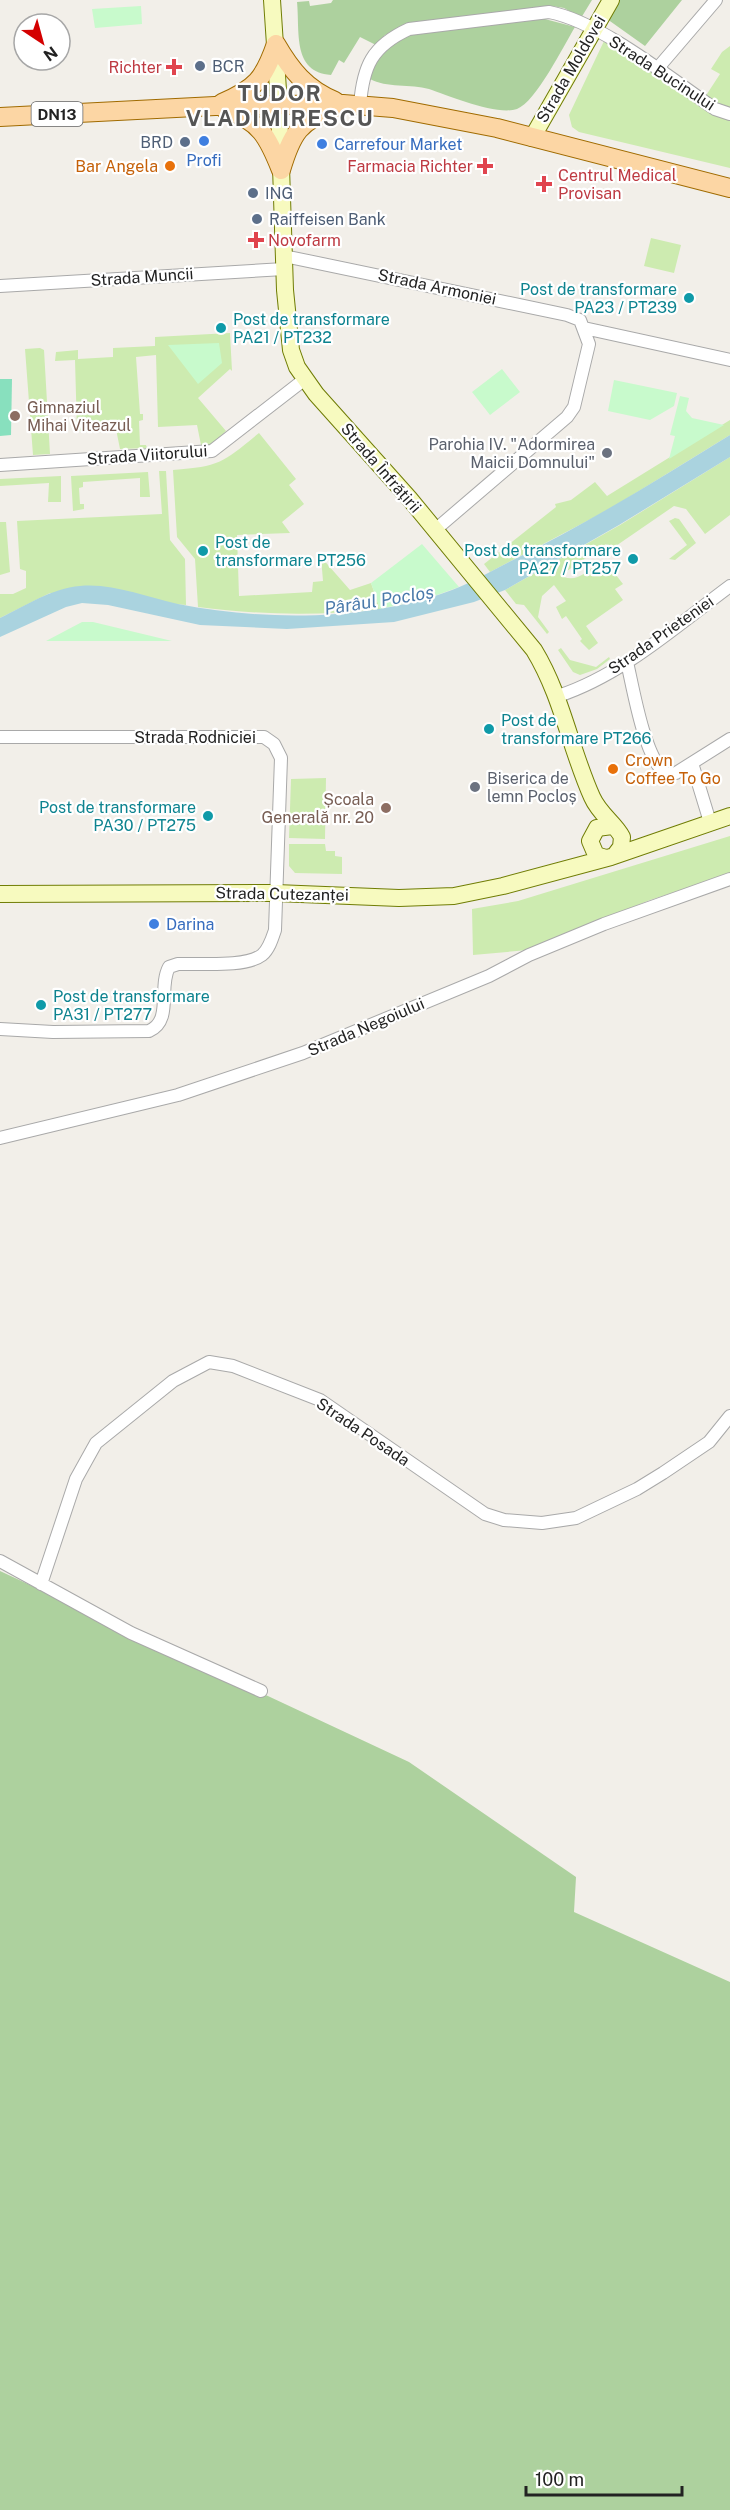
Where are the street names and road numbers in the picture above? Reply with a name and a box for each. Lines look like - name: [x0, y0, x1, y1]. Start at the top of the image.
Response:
- street label: Strada Moldovei: [533, 12, 609, 126]
- street label: Strada Bucinului: [605, 32, 719, 114]
- road number: DN13: [32, 102, 82, 126]
- street label: Strada Muncii: [90, 264, 194, 290]
- street label: Strada Armoniei: [376, 265, 498, 309]
- street label: Strada Înfrățirii: [337, 419, 426, 517]
- street label: Strada Viitorului: [86, 441, 208, 469]
- street label: Strada Prieteniei: [605, 592, 717, 678]
- street label: Strada Rodniciei: [134, 728, 256, 747]
- street label: Strada Cutezanței: [215, 883, 349, 905]
- street label: Strada Negoiului: [305, 994, 427, 1060]
- street label: Strada Posada: [313, 1394, 413, 1470]

